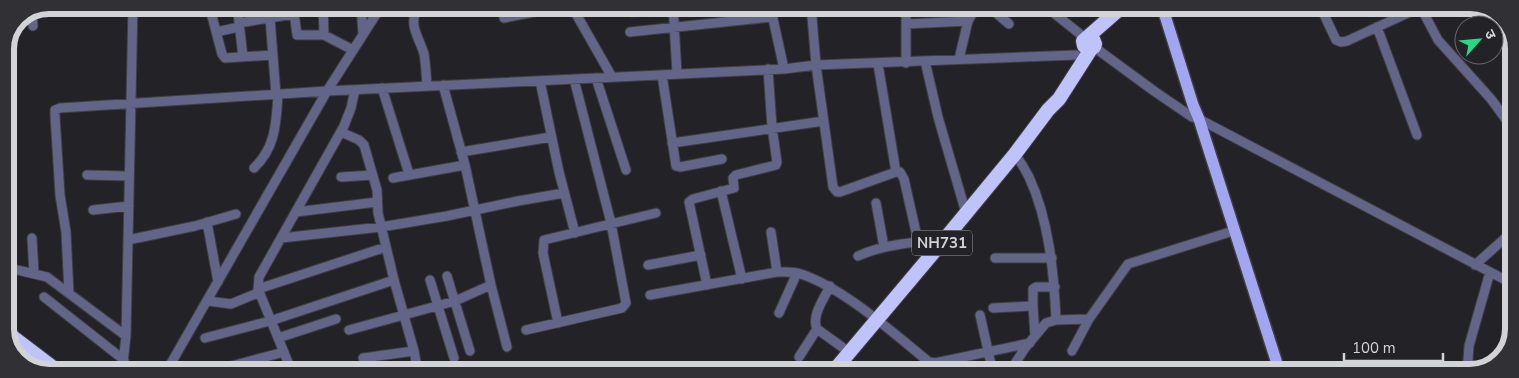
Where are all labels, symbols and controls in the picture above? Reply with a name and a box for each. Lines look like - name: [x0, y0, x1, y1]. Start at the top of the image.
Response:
- north arrow: [1454, 15, 1504, 65]
- text: उ: [1480, 26, 1501, 43]
- road number: NH731: [912, 230, 972, 256]
- scale bar: [1344, 330, 1443, 362]
- text: 100 m: [1352, 338, 1396, 358]

